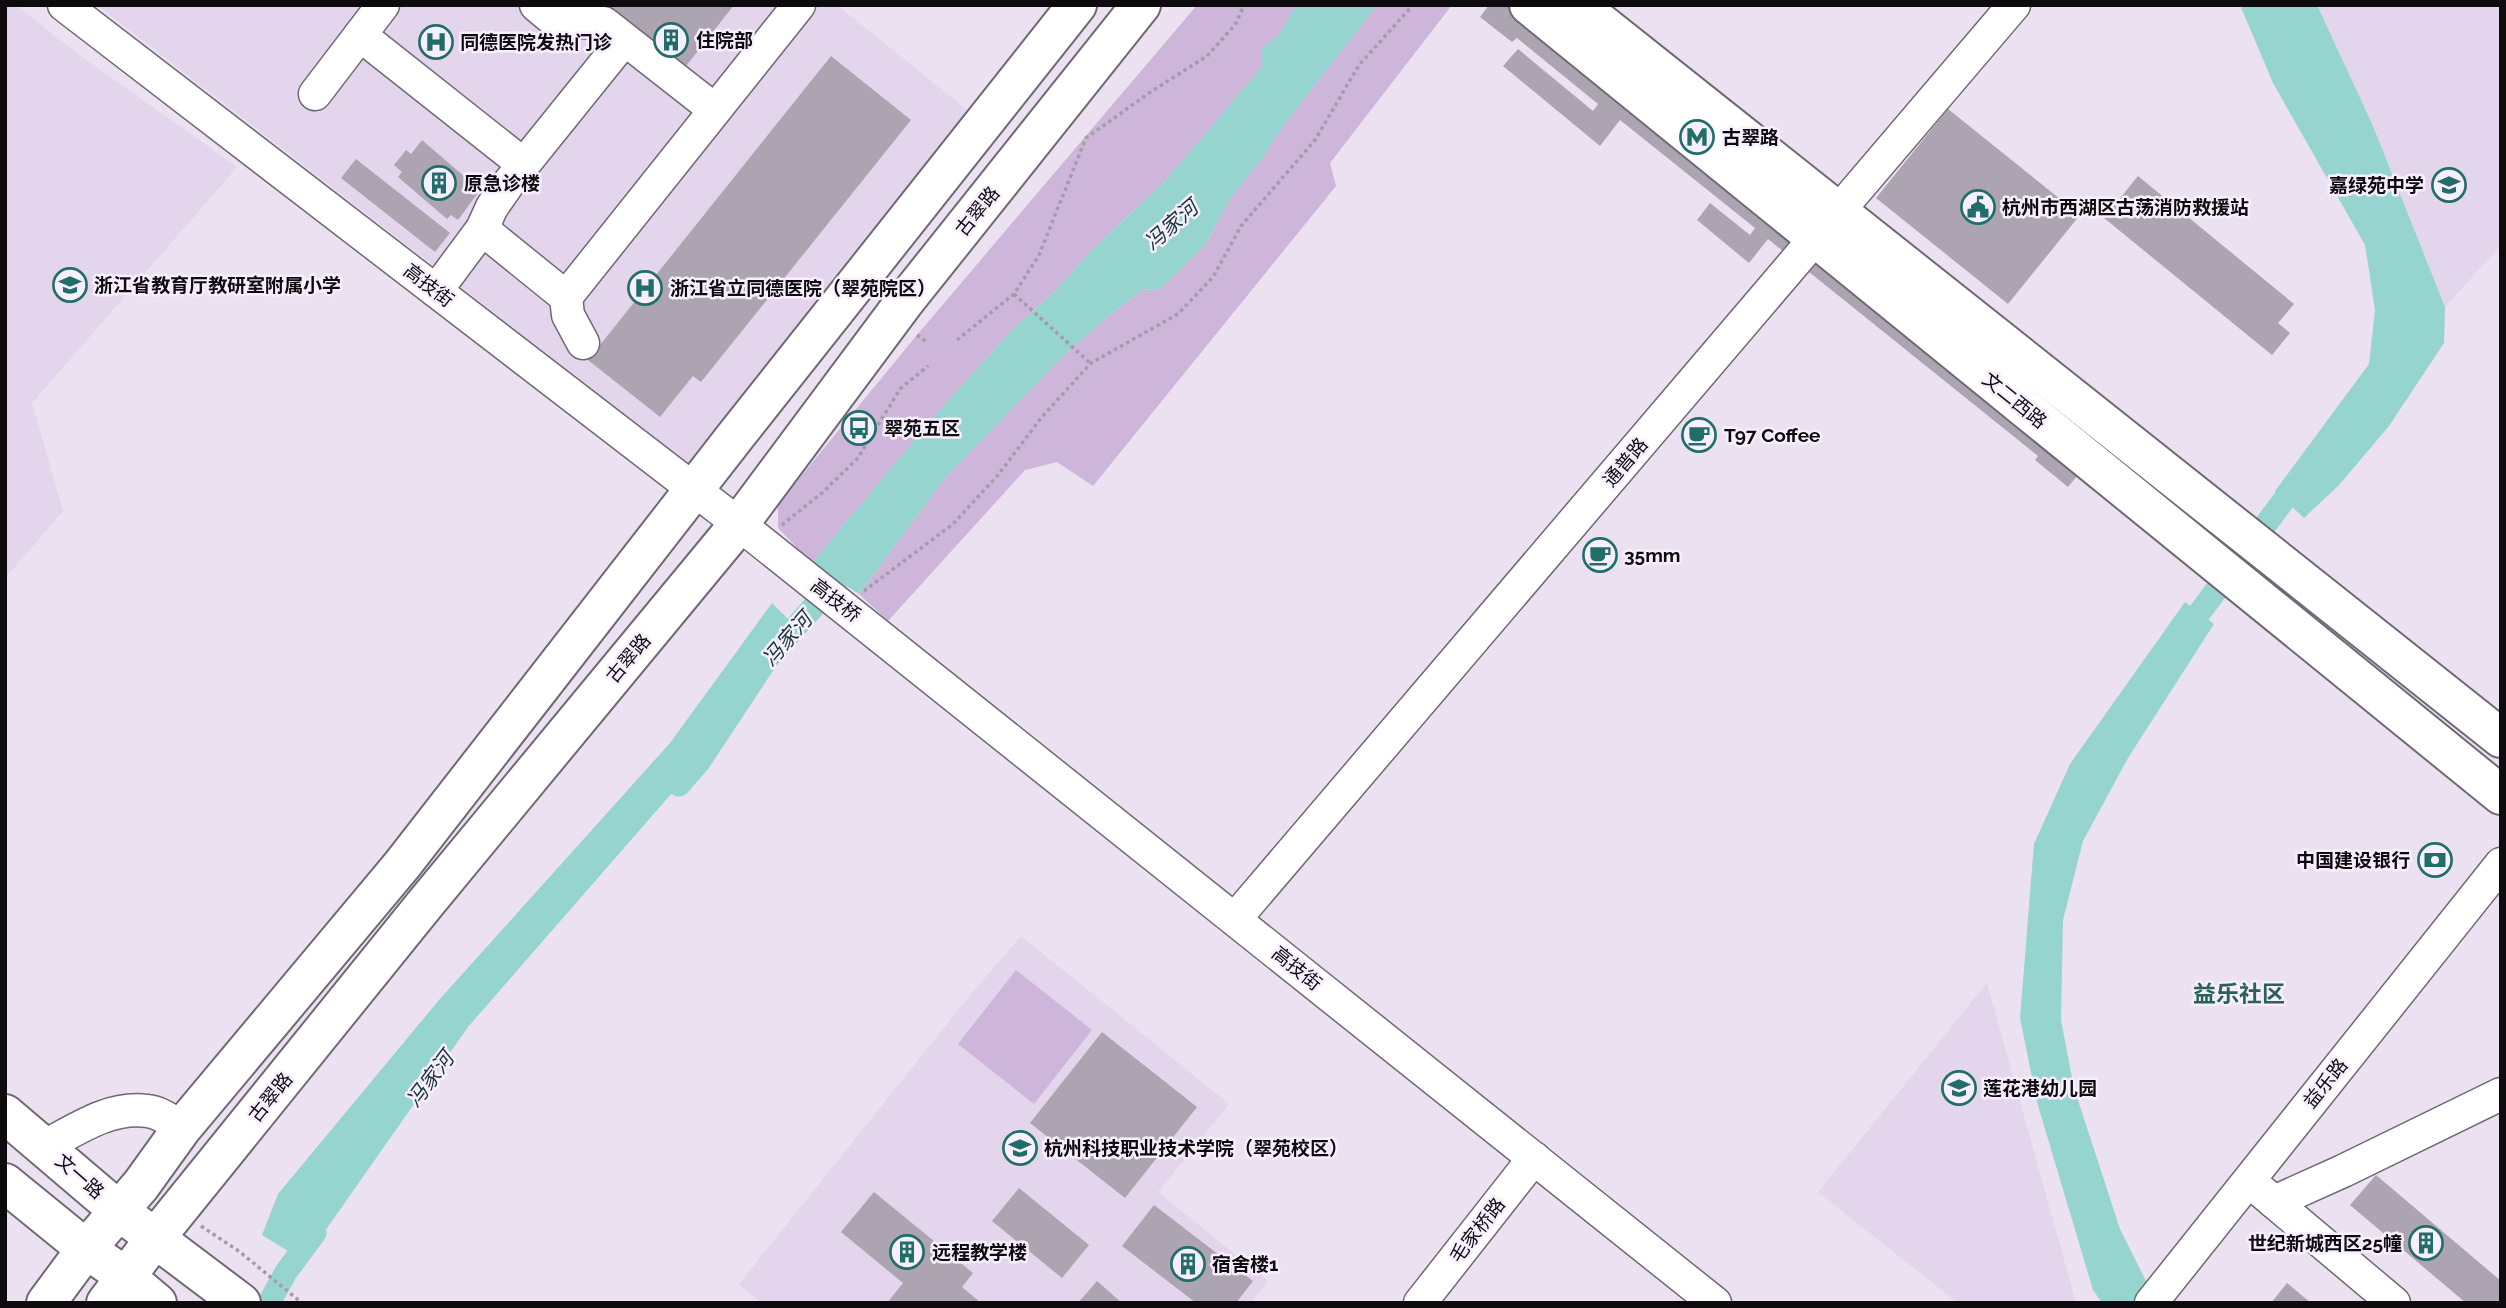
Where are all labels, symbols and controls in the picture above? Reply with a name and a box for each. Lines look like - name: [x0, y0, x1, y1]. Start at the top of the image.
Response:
- building icon: 住院部: [652, 21, 690, 59]
- hospital icon: 同德医院发热门诊: [417, 23, 455, 61]
- place label: 住院部: [696, 29, 753, 51]
- place label: 同德医院发热门诊: [460, 31, 613, 53]
- metro station icon: 古翠路: [1678, 118, 1716, 156]
- place label: 古翠路: [1722, 126, 1779, 148]
- building icon: 原急诊楼: [420, 164, 458, 202]
- school or university icon: 嘉绿苑中学: [2430, 166, 2468, 204]
- place label: 原急诊楼: [464, 172, 540, 194]
- place label: 嘉绿苑中学: [2329, 174, 2424, 196]
- street label: 古翠路: [951, 182, 1003, 240]
- public building icon: 杭州市西湖区古荡消防救援站: [1959, 188, 1997, 226]
- water label: 冯家河: [1139, 192, 1206, 255]
- place label: 杭州市西湖区古荡消防救援站: [2002, 196, 2249, 218]
- street label: 高技街: [400, 259, 458, 311]
- school or university icon: 浙江省教育厅教研室附属小学: [51, 266, 89, 304]
- hospital icon: 浙江省立同德医院（翠苑院区）: [626, 269, 664, 307]
- place label: 浙江省教育厅教研室附属小学: [94, 274, 341, 296]
- place label: 浙江省立同德医院（翠苑院区）: [670, 277, 936, 299]
- street label: 文二西路: [1979, 368, 2051, 432]
- bus stop icon: 翠苑五区: [840, 409, 878, 447]
- cafe icon: T97 Coffee: [1680, 416, 1718, 454]
- place label: 翠苑五区: [884, 417, 960, 439]
- place label: T97 Coffee: [1724, 424, 1820, 446]
- street label: 通普路: [1598, 433, 1652, 491]
- cafe icon: 35mm: [1581, 536, 1619, 574]
- place label: 35mm: [1624, 544, 1681, 566]
- street label: 高技桥: [807, 574, 865, 626]
- water label: 冯家河: [757, 604, 820, 671]
- street label: 古翠路: [601, 629, 655, 687]
- bank icon: 中国建设银行: [2416, 841, 2454, 879]
- place label: 中国建设银行: [2296, 849, 2410, 871]
- street label: 高技街: [1268, 942, 1326, 994]
- district label: 益乐社区: [2193, 980, 2285, 1007]
- water label: 冯家河: [401, 1043, 461, 1112]
- street label: 益乐路: [2299, 1054, 2351, 1112]
- street label: 古翠路: [244, 1068, 296, 1126]
- school or university icon: 莲花港幼儿园: [1940, 1069, 1978, 1107]
- place label: 莲花港幼儿园: [1983, 1077, 2097, 1099]
- school or university icon: 杭州科技职业技术学院（翠苑校区）: [1001, 1129, 1039, 1167]
- place label: 杭州科技职业技术学院（翠苑校区）: [1044, 1137, 1348, 1159]
- street label: 文一路: [51, 1149, 109, 1203]
- street label: 毛家桥路: [1445, 1193, 1509, 1267]
- building icon: 世纪新城西区25幢: [2407, 1224, 2445, 1262]
- place label: 世纪新城西区25幢: [2248, 1232, 2402, 1254]
- building icon: 远程教学楼: [888, 1233, 926, 1271]
- place label: 远程教学楼: [932, 1241, 1027, 1263]
- building icon: 宿舍楼1: [1169, 1245, 1207, 1283]
- place label: 宿舍楼1: [1212, 1253, 1278, 1275]

